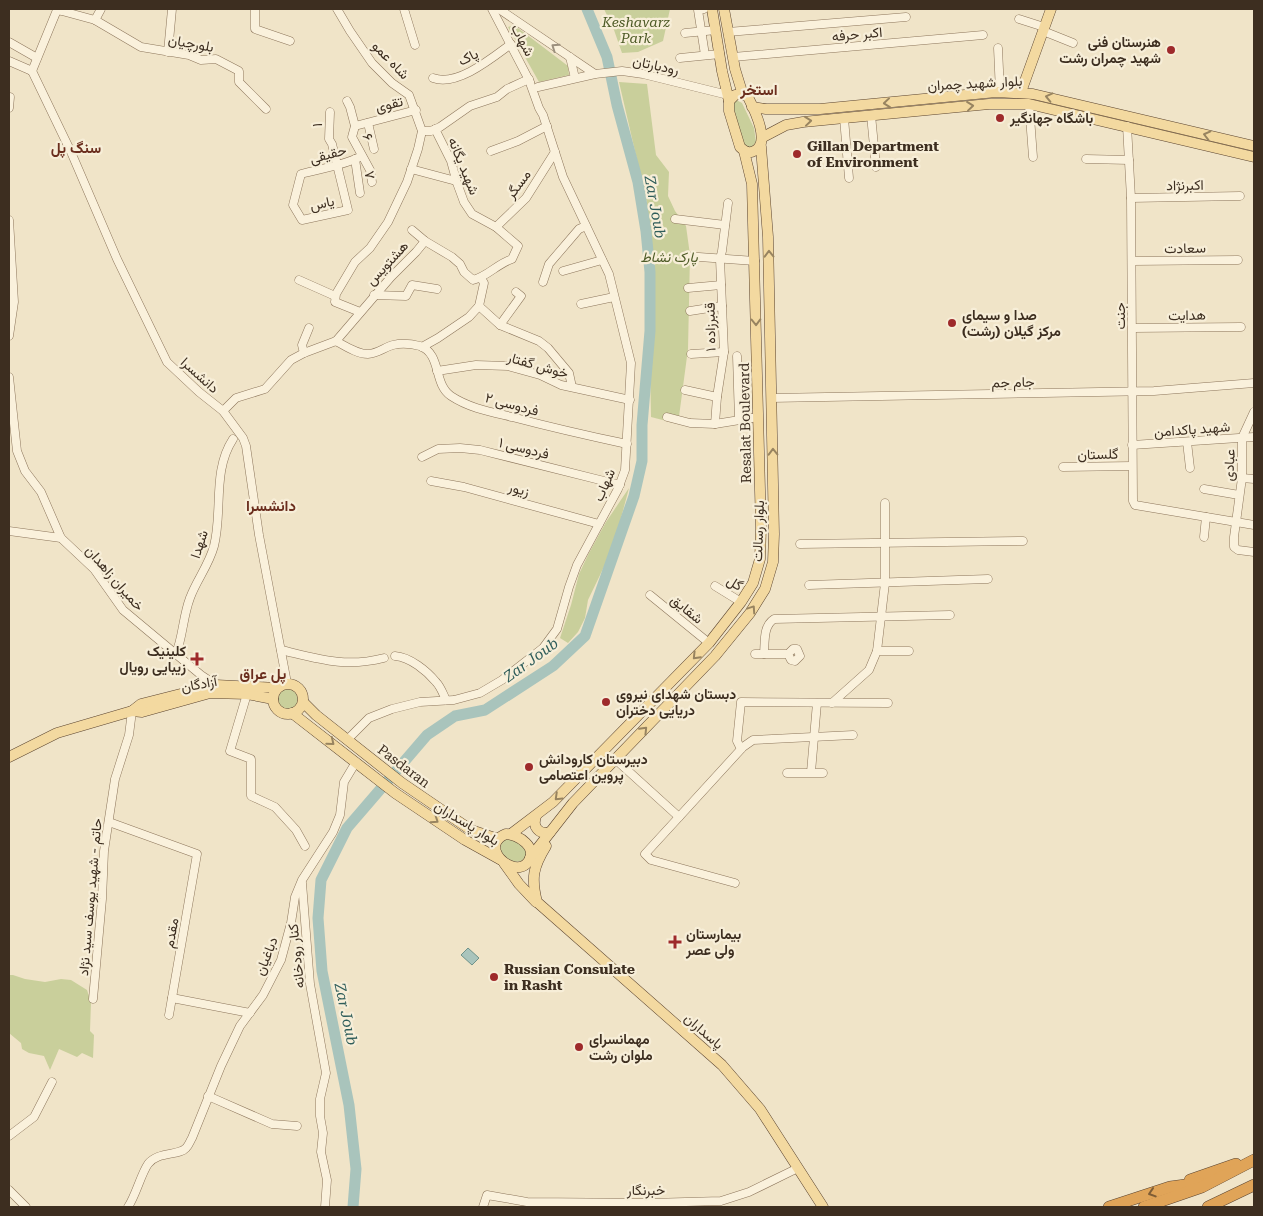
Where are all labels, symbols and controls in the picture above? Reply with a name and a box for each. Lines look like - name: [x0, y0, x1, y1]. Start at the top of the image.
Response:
- park label: Keshavarz Park: [601, 14, 670, 46]
- street label: شهاب: [507, 21, 538, 59]
- street label: اکبر حرفه: [831, 24, 883, 45]
- street label: بلورچیان: [167, 31, 215, 57]
- place label: هنرستان فنی شهید چمران رشت: [1059, 34, 1161, 68]
- street label: شاه عمو: [368, 38, 413, 83]
- one-way arrow: [551, 44, 561, 53]
- marker: هنرستان فنی شهید چمران رشت: [1165, 44, 1177, 56]
- street label: پاک: [455, 45, 482, 71]
- street label: رودبارتان: [631, 52, 681, 79]
- street label: بلوار شهید چمران: [927, 73, 1023, 95]
- district label: استخر: [739, 81, 778, 99]
- one-way arrow: [1044, 92, 1053, 103]
- street label: تقوی: [374, 93, 405, 116]
- one-way arrow: [883, 97, 891, 108]
- one-way arrow: [966, 100, 974, 111]
- place label: باشگاه جهانگیر: [1009, 110, 1093, 127]
- marker: باشگاه جهانگیر: [994, 112, 1006, 124]
- one-way arrow: [804, 116, 812, 127]
- street label: ۱: [309, 123, 325, 127]
- one-way arrow: [1203, 130, 1211, 140]
- street label: ۶: [359, 131, 377, 143]
- street label: شهید یگانه: [444, 135, 483, 197]
- place label: Gillan Department of Environment: [807, 138, 939, 170]
- district label: سنگ پل: [51, 139, 101, 158]
- street label: حقیقی: [308, 141, 348, 168]
- marker: Gillan Department of Environment: [791, 148, 803, 160]
- street label: مسگر: [501, 166, 535, 203]
- street label: ۷: [362, 170, 378, 180]
- water label: Zar Joub: [640, 173, 669, 240]
- street label: اکبرنژاد: [1166, 177, 1204, 194]
- street label: یاس: [308, 193, 336, 214]
- street label: هشتویس: [363, 237, 412, 289]
- street label: سعادت: [1164, 240, 1206, 256]
- park label: پارک نشاط: [640, 249, 698, 267]
- one-way arrow: [763, 250, 774, 258]
- street label: قنبرزاده ۱: [702, 302, 719, 352]
- street label: جنت: [1112, 302, 1129, 330]
- place label: صدا و سیمای مرکز گیلان (رشت): [962, 307, 1061, 340]
- street label: هدایت: [1168, 307, 1206, 323]
- marker: صدا و سیمای مرکز گیلان (رشت): [946, 317, 958, 329]
- one-way arrow: [751, 318, 761, 326]
- street label: خوش گفتار: [504, 348, 570, 382]
- street label: دانشسرا: [177, 354, 222, 397]
- street label: Resalat Boulevard: [736, 363, 754, 483]
- street label: جام جم: [991, 374, 1035, 391]
- street label: فردوسی ۲: [483, 389, 540, 420]
- street label: شهید پاکدامن: [1153, 418, 1231, 442]
- street label: فردوسی ۱: [497, 434, 551, 463]
- street label: گلستان: [1077, 446, 1119, 463]
- one-way arrow: [767, 447, 778, 455]
- street label: عبادی: [1220, 448, 1239, 482]
- street label: شهاب: [590, 466, 619, 504]
- street label: زیور: [506, 478, 531, 500]
- district label: دانشسرا: [246, 497, 296, 515]
- street label: بلوار رسالت: [749, 500, 768, 562]
- street label: شهدا: [187, 528, 212, 560]
- street label: خمیران زاهدان: [82, 542, 147, 614]
- street label: گل: [724, 572, 746, 595]
- street label: شقایق: [667, 591, 706, 628]
- one-way arrow: [746, 605, 755, 615]
- water label: Zar Joub: [499, 634, 562, 686]
- place label: کلینیک زیبایی رویال: [120, 643, 186, 676]
- one-way arrow: [693, 650, 702, 659]
- marker: کلینیک زیبایی رویال: [190, 652, 204, 666]
- district label: پل عراق: [240, 665, 286, 684]
- street label: آزادگان: [180, 673, 220, 696]
- place label: دبستان شهدای نیروی دریایی دختران: [616, 686, 736, 719]
- marker: دبستان شهدای نیروی دریایی دختران: [600, 696, 612, 708]
- one-way arrow: [638, 726, 647, 735]
- one-way arrow: [325, 737, 334, 745]
- street label: Pasdaran: [375, 741, 433, 791]
- place label: دبیرستان کارودانش پروین اعتصامی: [539, 751, 648, 785]
- marker: دبیرستان کارودانش پروین اعتصامی: [523, 761, 535, 773]
- one-way arrow: [554, 791, 563, 800]
- street label: بلوار پاسداران: [431, 797, 502, 850]
- one-way arrow: [430, 814, 439, 824]
- street label: حاتم - شهید یوسف سید نژاد: [75, 817, 106, 977]
- street label: مقدم: [160, 917, 182, 949]
- street label: کنار رودخانه: [285, 923, 308, 989]
- place label: بیمارستان ولی عصر: [685, 926, 741, 959]
- street label: دباغیان: [251, 934, 282, 978]
- marker: بیمارستان ولی عصر: [668, 935, 682, 949]
- place label: Russian Consulate in Rasht: [504, 961, 635, 993]
- marker: Russian Consulate in Rasht: [488, 971, 500, 983]
- water label: Zar Joub: [330, 980, 361, 1047]
- street label: پاسداران: [680, 1010, 727, 1054]
- place label: مهمانسرای ملوان رشت: [589, 1031, 653, 1064]
- marker: مهمانسرای ملوان رشت: [573, 1041, 585, 1053]
- street label: خبرنگار: [626, 1182, 665, 1199]
- one-way arrow: [1148, 1187, 1157, 1197]

